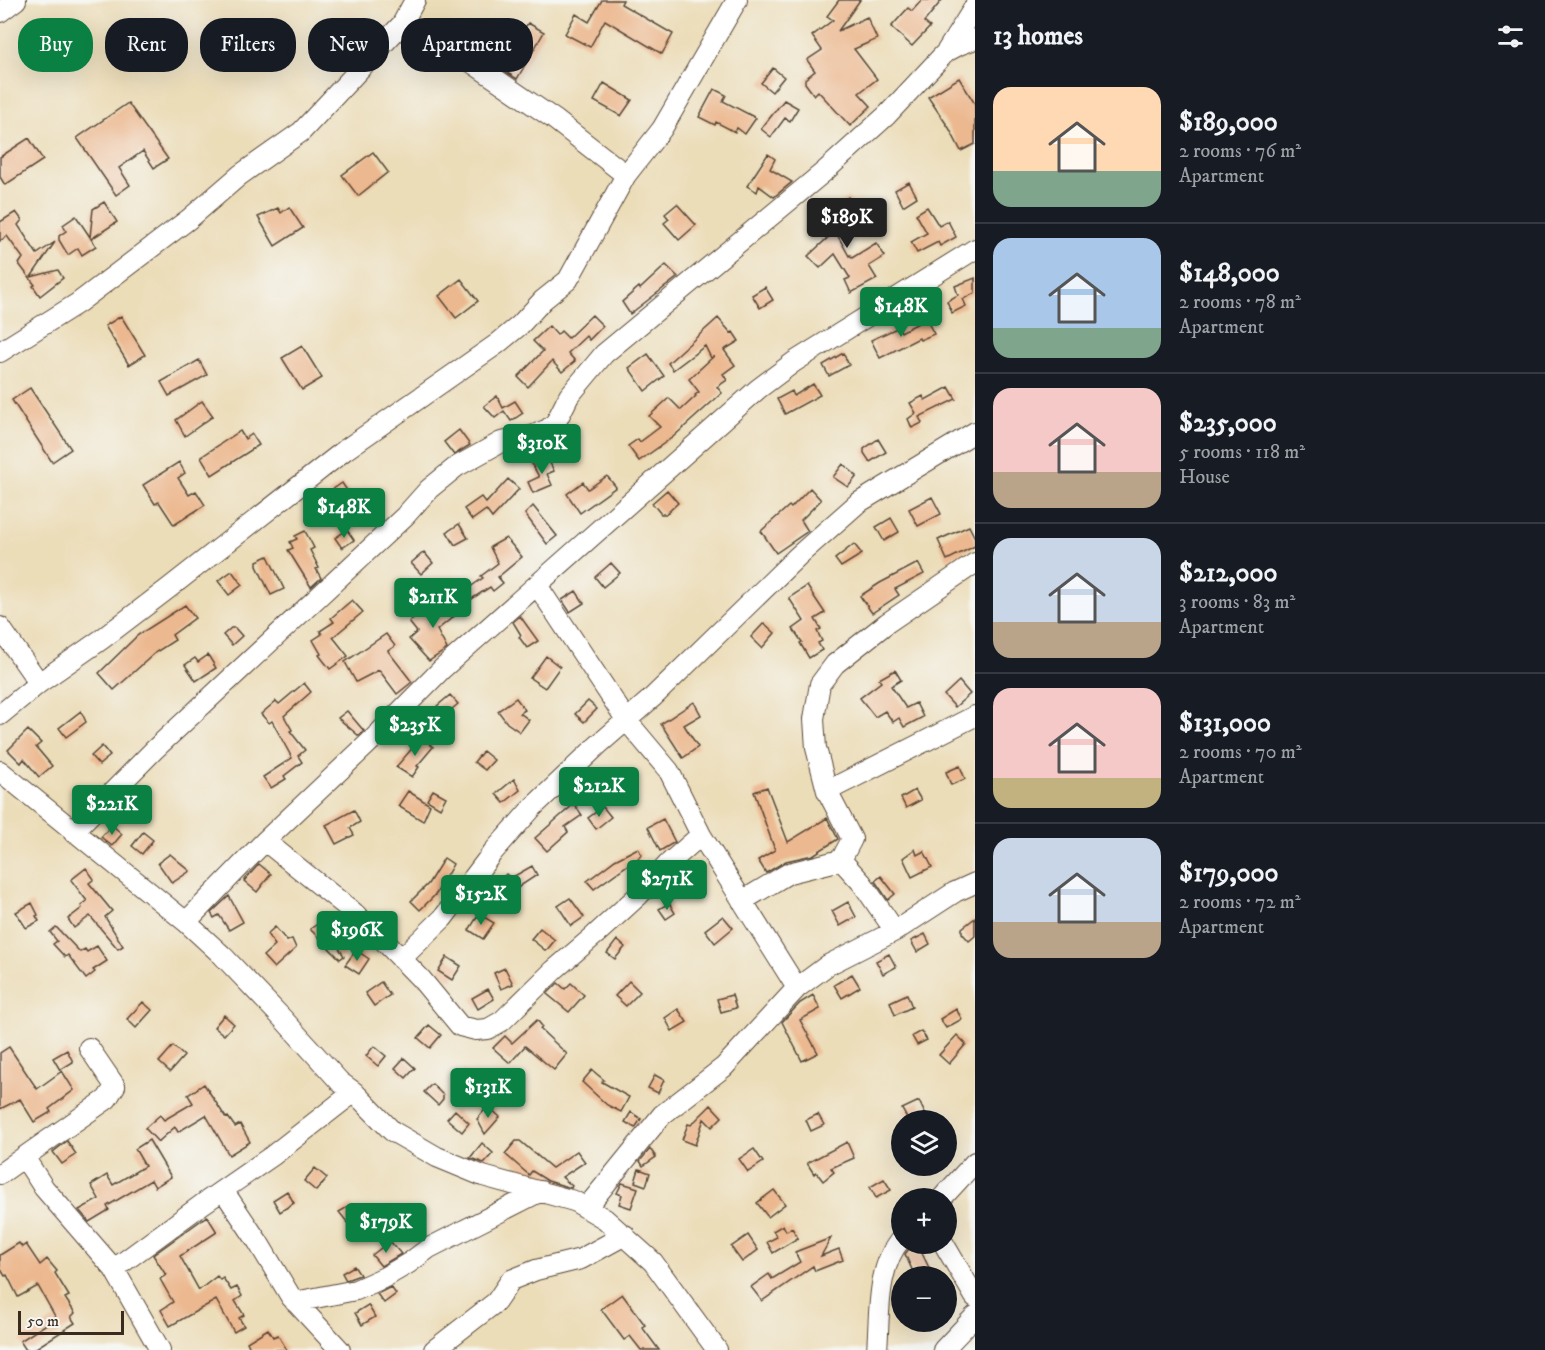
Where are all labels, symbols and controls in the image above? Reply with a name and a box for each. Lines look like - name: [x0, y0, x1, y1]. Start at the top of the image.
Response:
- chip: Buy: [18, 18, 93, 72]
- chip: Rent: [105, 18, 188, 72]
- chip: Filters: [200, 18, 296, 72]
- chip: New: [308, 18, 389, 72]
- chip: Apartment: [401, 18, 533, 72]
- text: 13 homes: [993, 20, 1083, 53]
- icon: filters: [1494, 20, 1527, 53]
- text: $189,000: [1179, 106, 1278, 139]
- icon: home: [1041, 111, 1113, 183]
- text: 2 rooms · 76 m²: [1179, 139, 1301, 164]
- text: Apartment: [1179, 164, 1264, 189]
- pin: $189K: [805, 198, 889, 249]
- text: $189K: [821, 205, 873, 230]
- text: $148,000: [1179, 257, 1280, 290]
- icon: home: [1041, 262, 1113, 334]
- pin: $148K: [859, 287, 943, 338]
- text: 2 rooms · 78 m²: [1179, 290, 1301, 315]
- text: $148K: [874, 294, 928, 319]
- text: Apartment: [1179, 315, 1264, 340]
- text: $235,000: [1179, 407, 1277, 440]
- icon: home: [1041, 412, 1113, 484]
- pin: $310K: [500, 424, 584, 475]
- text: $310K: [517, 431, 567, 456]
- text: 5 rooms · 118 m²: [1179, 440, 1305, 465]
- text: House: [1179, 465, 1230, 490]
- pin: $148K: [302, 488, 386, 539]
- text: $148K: [317, 495, 371, 520]
- text: $212,000: [1179, 557, 1278, 590]
- icon: home: [1041, 562, 1113, 634]
- pin: $211K: [391, 578, 475, 629]
- text: $211K: [408, 585, 458, 610]
- text: 3 rooms · 83 m²: [1179, 590, 1295, 615]
- text: Apartment: [1179, 615, 1264, 640]
- pin: $235K: [373, 706, 457, 757]
- text: $131,000: [1179, 707, 1271, 740]
- icon: home: [1041, 712, 1113, 784]
- text: $235K: [389, 713, 441, 738]
- text: 2 rooms · 70 m²: [1179, 740, 1302, 765]
- text: Apartment: [1179, 765, 1264, 790]
- pin: $212K: [557, 767, 641, 818]
- text: $212K: [573, 774, 625, 799]
- pin: $221K: [70, 785, 154, 836]
- text: $221K: [86, 792, 138, 817]
- text: $179,000: [1179, 857, 1278, 890]
- pin: $271K: [625, 860, 709, 911]
- icon: home: [1041, 862, 1113, 934]
- text: $271K: [641, 867, 693, 892]
- pin: $152K: [439, 875, 523, 926]
- text: $152K: [455, 882, 507, 907]
- text: 2 rooms · 72 m²: [1179, 890, 1301, 915]
- pin: $196K: [315, 911, 399, 962]
- text: Apartment: [1179, 915, 1264, 940]
- text: $196K: [331, 918, 383, 943]
- pin: $131K: [446, 1068, 530, 1119]
- text: $131K: [464, 1075, 512, 1100]
- map controls: [891, 1110, 957, 1332]
- button: layers: [891, 1110, 957, 1176]
- button: +: [891, 1188, 957, 1254]
- pin: $179K: [344, 1203, 428, 1254]
- text: $179K: [360, 1210, 412, 1235]
- button: −: [891, 1266, 957, 1332]
- scale bar: [18, 1308, 124, 1336]
- text: 50 m: [27, 1311, 59, 1331]

